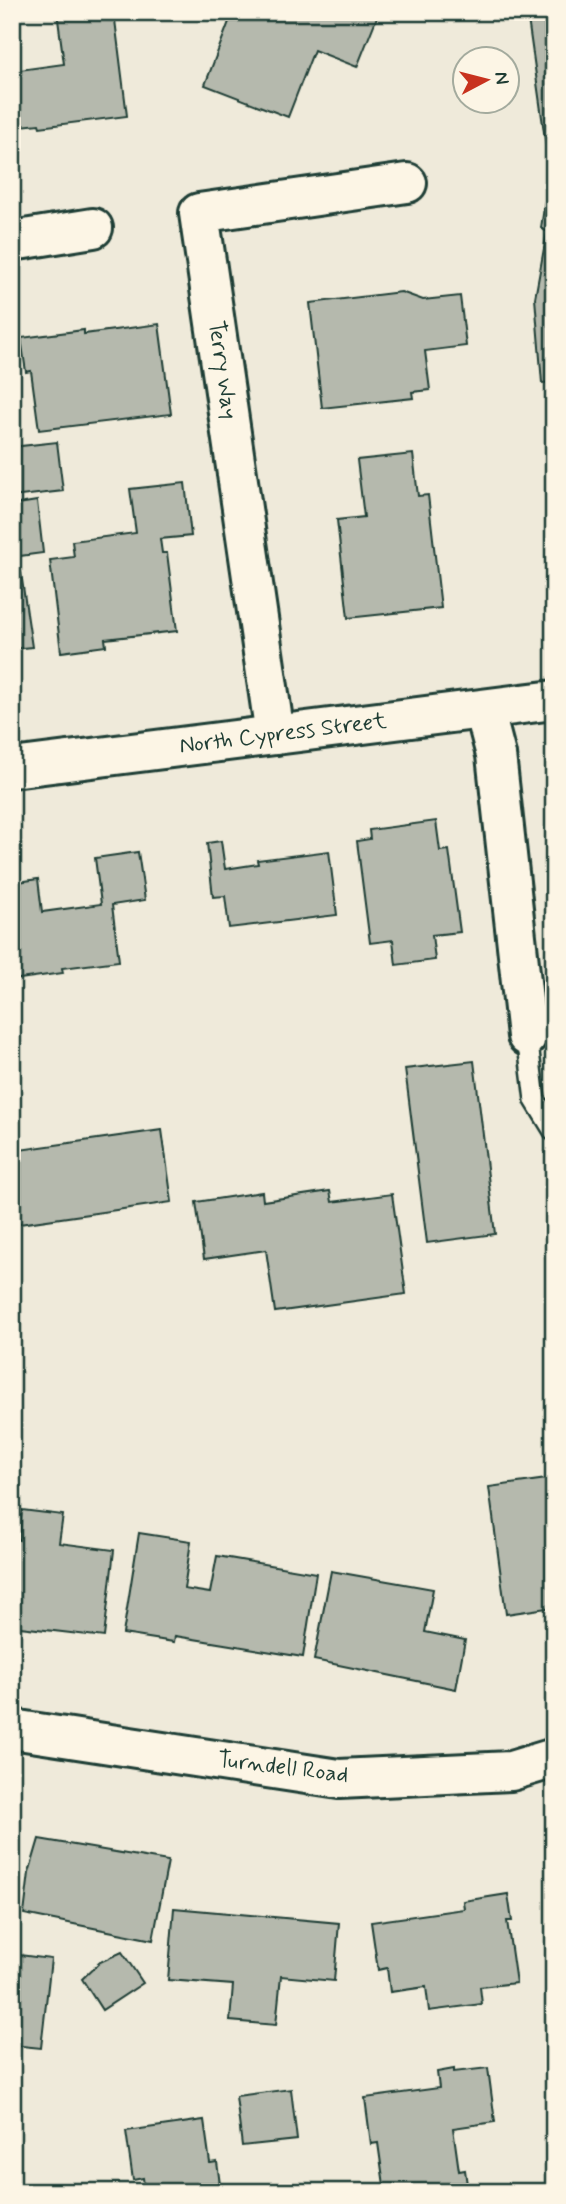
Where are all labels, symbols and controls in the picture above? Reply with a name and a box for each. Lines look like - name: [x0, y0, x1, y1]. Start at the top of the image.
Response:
- north arrow: [450, 46, 520, 116]
- text: N: [488, 70, 515, 86]
- street label: Terry Way: [200, 319, 244, 421]
- street label: North Cypress Street: [178, 706, 389, 762]
- street label: Turndell Road: [216, 1745, 350, 1791]

